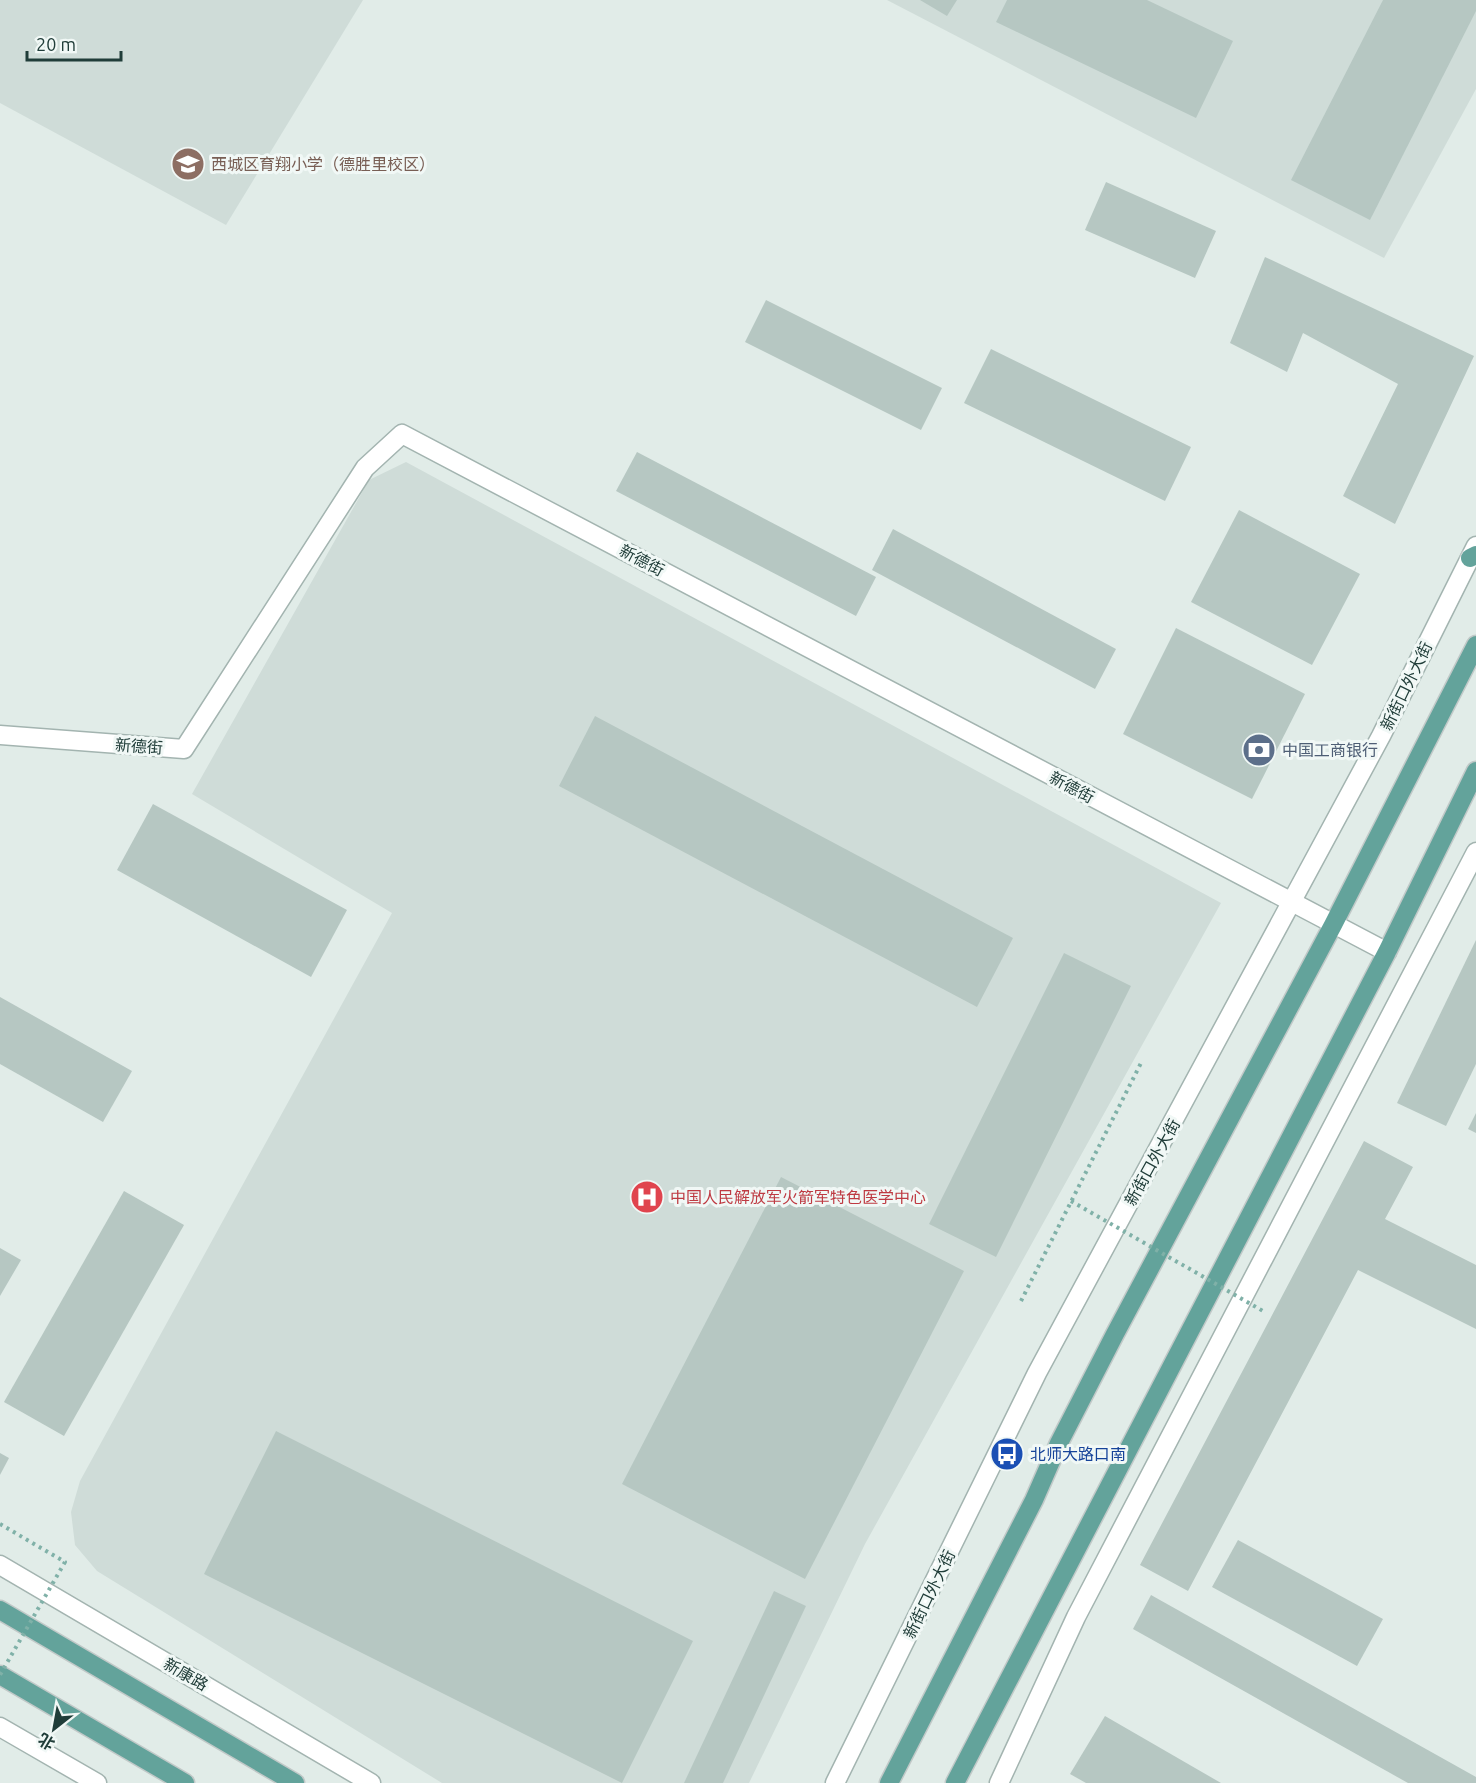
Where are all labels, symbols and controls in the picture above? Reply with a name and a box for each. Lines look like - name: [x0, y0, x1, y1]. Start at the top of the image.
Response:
- scale bar: [27, 24, 122, 62]
- text: 20 m: [36, 34, 76, 54]
- school or university icon: 西城区育翔小学（德胜里校区）: [170, 146, 206, 182]
- place label: 西城区育翔小学（德胜里校区）: [211, 155, 435, 173]
- street label: 新德街: [617, 541, 667, 579]
- street label: 新街口外大街: [1377, 639, 1435, 733]
- bank icon: 中国工商银行: [1241, 732, 1277, 768]
- street label: 新德街: [114, 735, 164, 757]
- place label: 中国工商银行: [1282, 741, 1378, 759]
- street label: 新德街: [1047, 768, 1097, 806]
- street label: 新街口外大街: [1121, 1116, 1183, 1208]
- hospital icon: 中国人民解放军火箭军特色医学中心: [629, 1179, 665, 1215]
- place label: 中国人民解放军火箭军特色医学中心: [670, 1188, 926, 1206]
- bus stop icon: 北师大路口南: [989, 1436, 1025, 1472]
- place label: 北师大路口南: [1030, 1445, 1126, 1463]
- street label: 新街口外大街: [900, 1547, 958, 1641]
- street label: 新康路: [161, 1654, 211, 1694]
- north arrow: [24, 1699, 84, 1759]
- text: 北: [35, 1730, 58, 1754]

